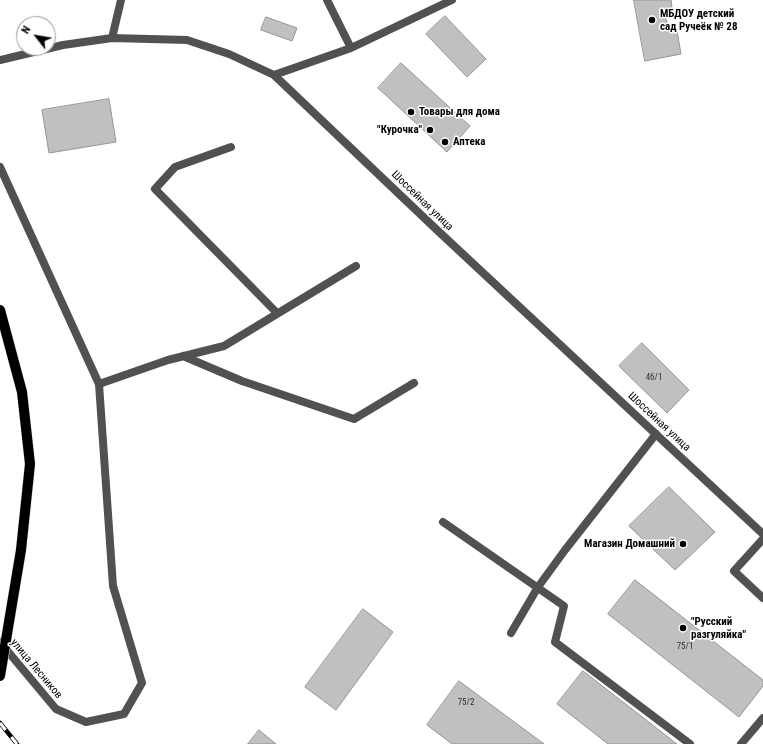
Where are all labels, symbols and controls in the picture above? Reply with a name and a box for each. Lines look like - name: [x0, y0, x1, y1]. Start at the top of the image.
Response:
- place label: МБДОУ детский сад Ручеёк № 28: [660, 7, 737, 33]
- marker: МБДОУ детский сад Ручеёк № 28: [647, 15, 657, 25]
- north arrow: [16, 16, 56, 56]
- text: N: [19, 24, 33, 36]
- place label: Товары для дома: [419, 105, 500, 119]
- marker: Товары для дома: [406, 107, 416, 117]
- place label: "Курочка": [377, 123, 422, 137]
- marker: "Курочка": [425, 125, 435, 135]
- place label: Аптека: [453, 135, 485, 149]
- marker: Аптека: [440, 137, 450, 147]
- street label: Шоссейная улица: [388, 168, 456, 234]
- house number: 46/1: [646, 373, 662, 383]
- street label: Шоссейная улица: [625, 390, 693, 454]
- place label: Магазин Домашний: [584, 537, 675, 551]
- marker: Магазин Домашний: [678, 539, 688, 549]
- place label: "Русский разгуляйка": [691, 615, 746, 641]
- marker: "Русский разгуляйка": [678, 623, 688, 633]
- street label: улица Лесников: [7, 637, 65, 701]
- house number: 75/1: [677, 642, 693, 652]
- house number: 75/2: [458, 698, 474, 708]

